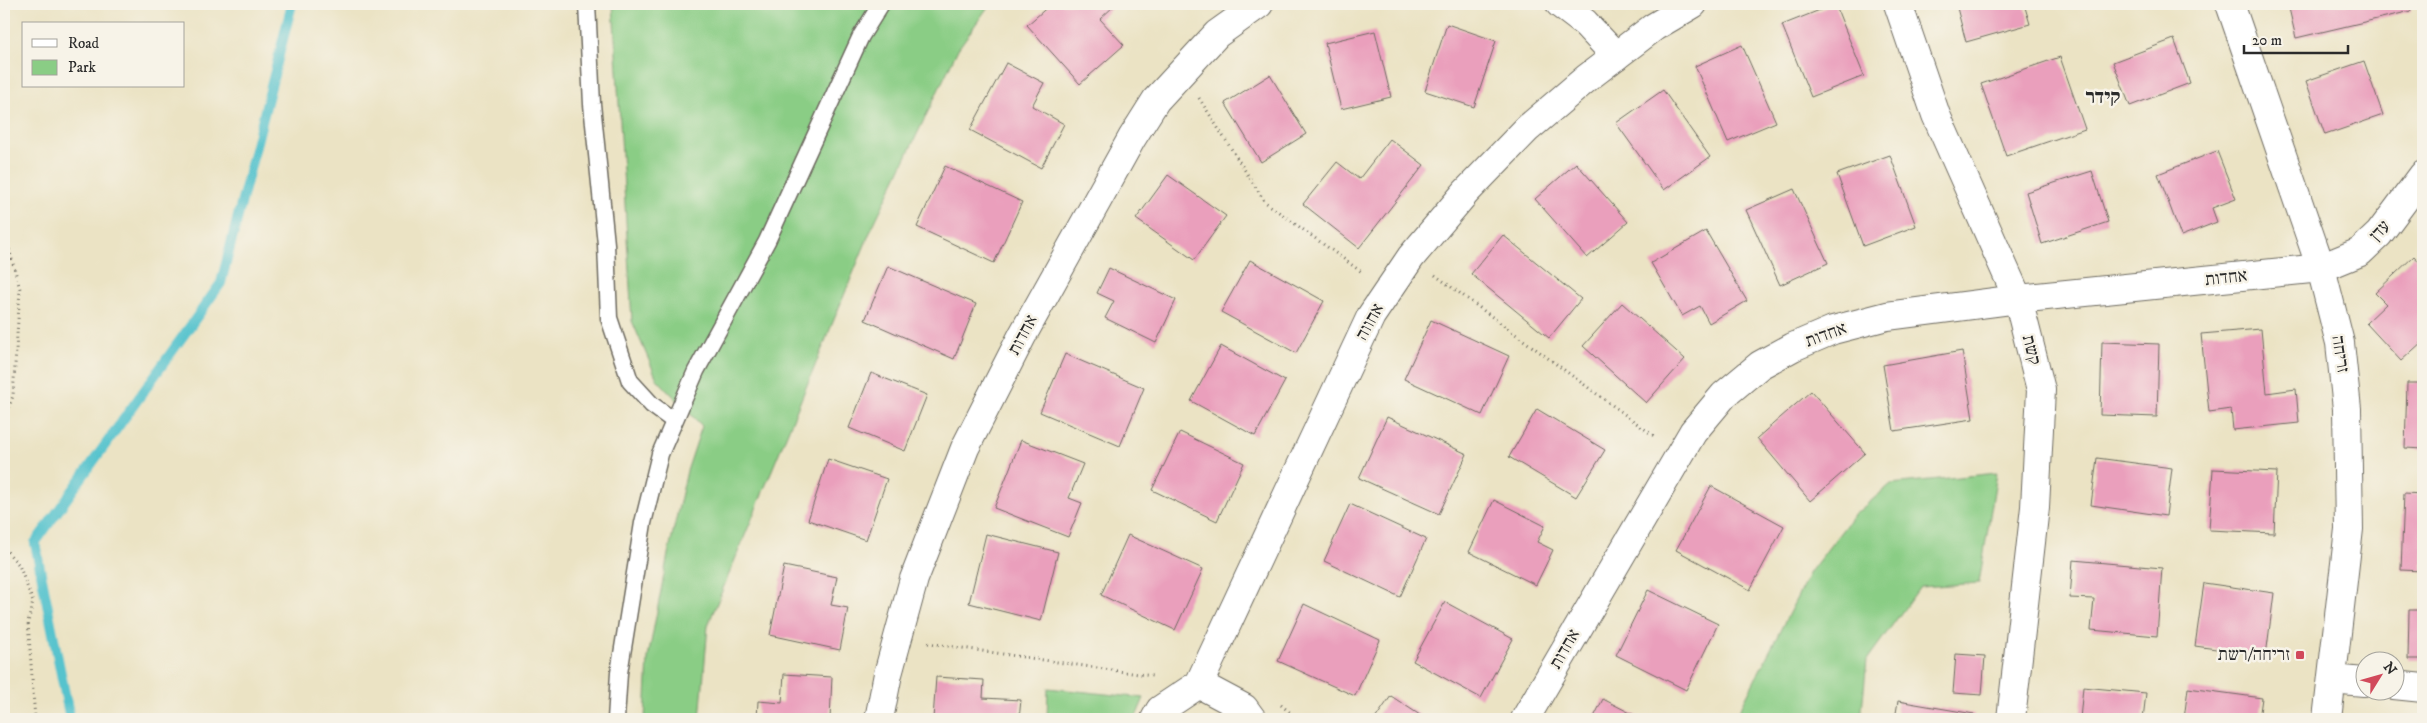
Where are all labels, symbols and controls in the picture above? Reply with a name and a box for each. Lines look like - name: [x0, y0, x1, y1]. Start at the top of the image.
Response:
- legend: [22, 22, 185, 88]
- scale bar: [2244, 22, 2348, 54]
- text: 20 m: [2252, 31, 2282, 50]
- text: Road: [68, 34, 100, 53]
- text: Park: [68, 58, 97, 77]
- district label: קידר: [2086, 85, 2120, 110]
- street label: עדן: [2365, 216, 2395, 246]
- street label: אחדות: [2204, 265, 2248, 291]
- street label: אחווה: [1351, 300, 1389, 344]
- street label: אחדות: [1003, 311, 1043, 359]
- street label: אחדות: [1802, 317, 1850, 353]
- street label: קשת: [2017, 333, 2045, 367]
- street label: זריחה: [2326, 334, 2354, 374]
- street label: אחדות: [1545, 625, 1585, 673]
- place label: זריחה/רשת: [2218, 644, 2290, 666]
- marker: זריחה/רשת: [2294, 649, 2306, 661]
- north arrow: [2354, 650, 2404, 700]
- text: N: [2379, 659, 2401, 679]

